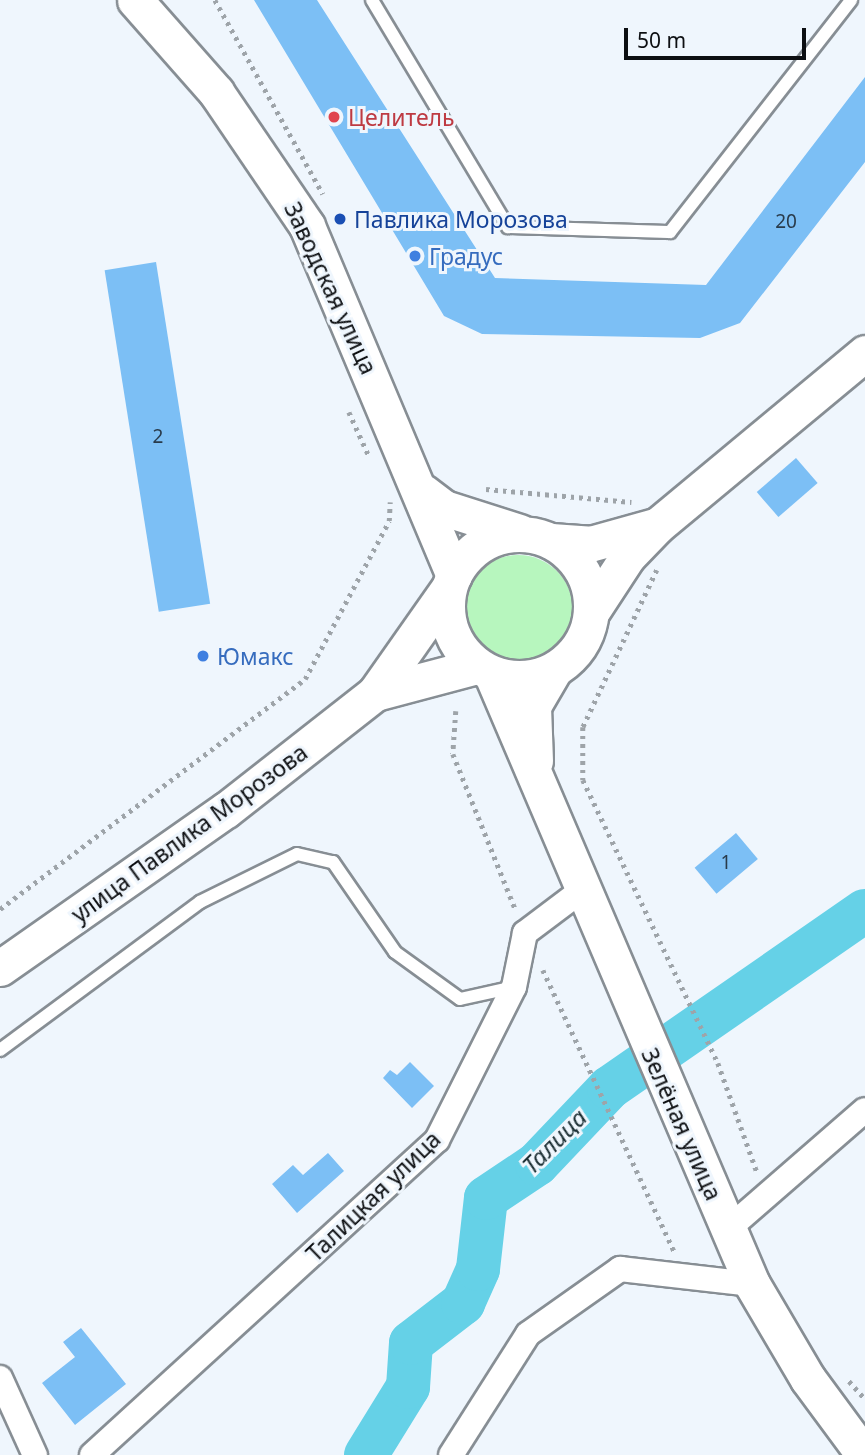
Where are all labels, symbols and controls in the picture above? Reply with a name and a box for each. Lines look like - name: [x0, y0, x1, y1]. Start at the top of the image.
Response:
- scale bar: [627, 14, 809, 58]
- text: 50 m: [637, 26, 686, 54]
- place label: Целитель: [348, 103, 455, 131]
- marker: Целитель: [326, 109, 342, 125]
- street label: Заводская улица: [279, 198, 383, 378]
- place label: Павлика Морозова: [354, 205, 568, 233]
- marker: Павлика Морозова: [332, 211, 348, 227]
- house number: 20: [775, 211, 797, 233]
- place label: Градус: [429, 242, 503, 270]
- marker: Градус: [407, 248, 423, 264]
- house number: 2: [153, 426, 163, 448]
- place label: Юмакс: [217, 642, 294, 670]
- marker: Юмакс: [195, 648, 211, 664]
- street label: улица Павлика Морозова: [66, 738, 312, 928]
- house number: 1: [721, 852, 731, 874]
- street label: Зелёная улица: [636, 1044, 728, 1204]
- water label: Талица: [516, 1103, 592, 1179]
- street label: Талицкая улица: [300, 1125, 446, 1267]

